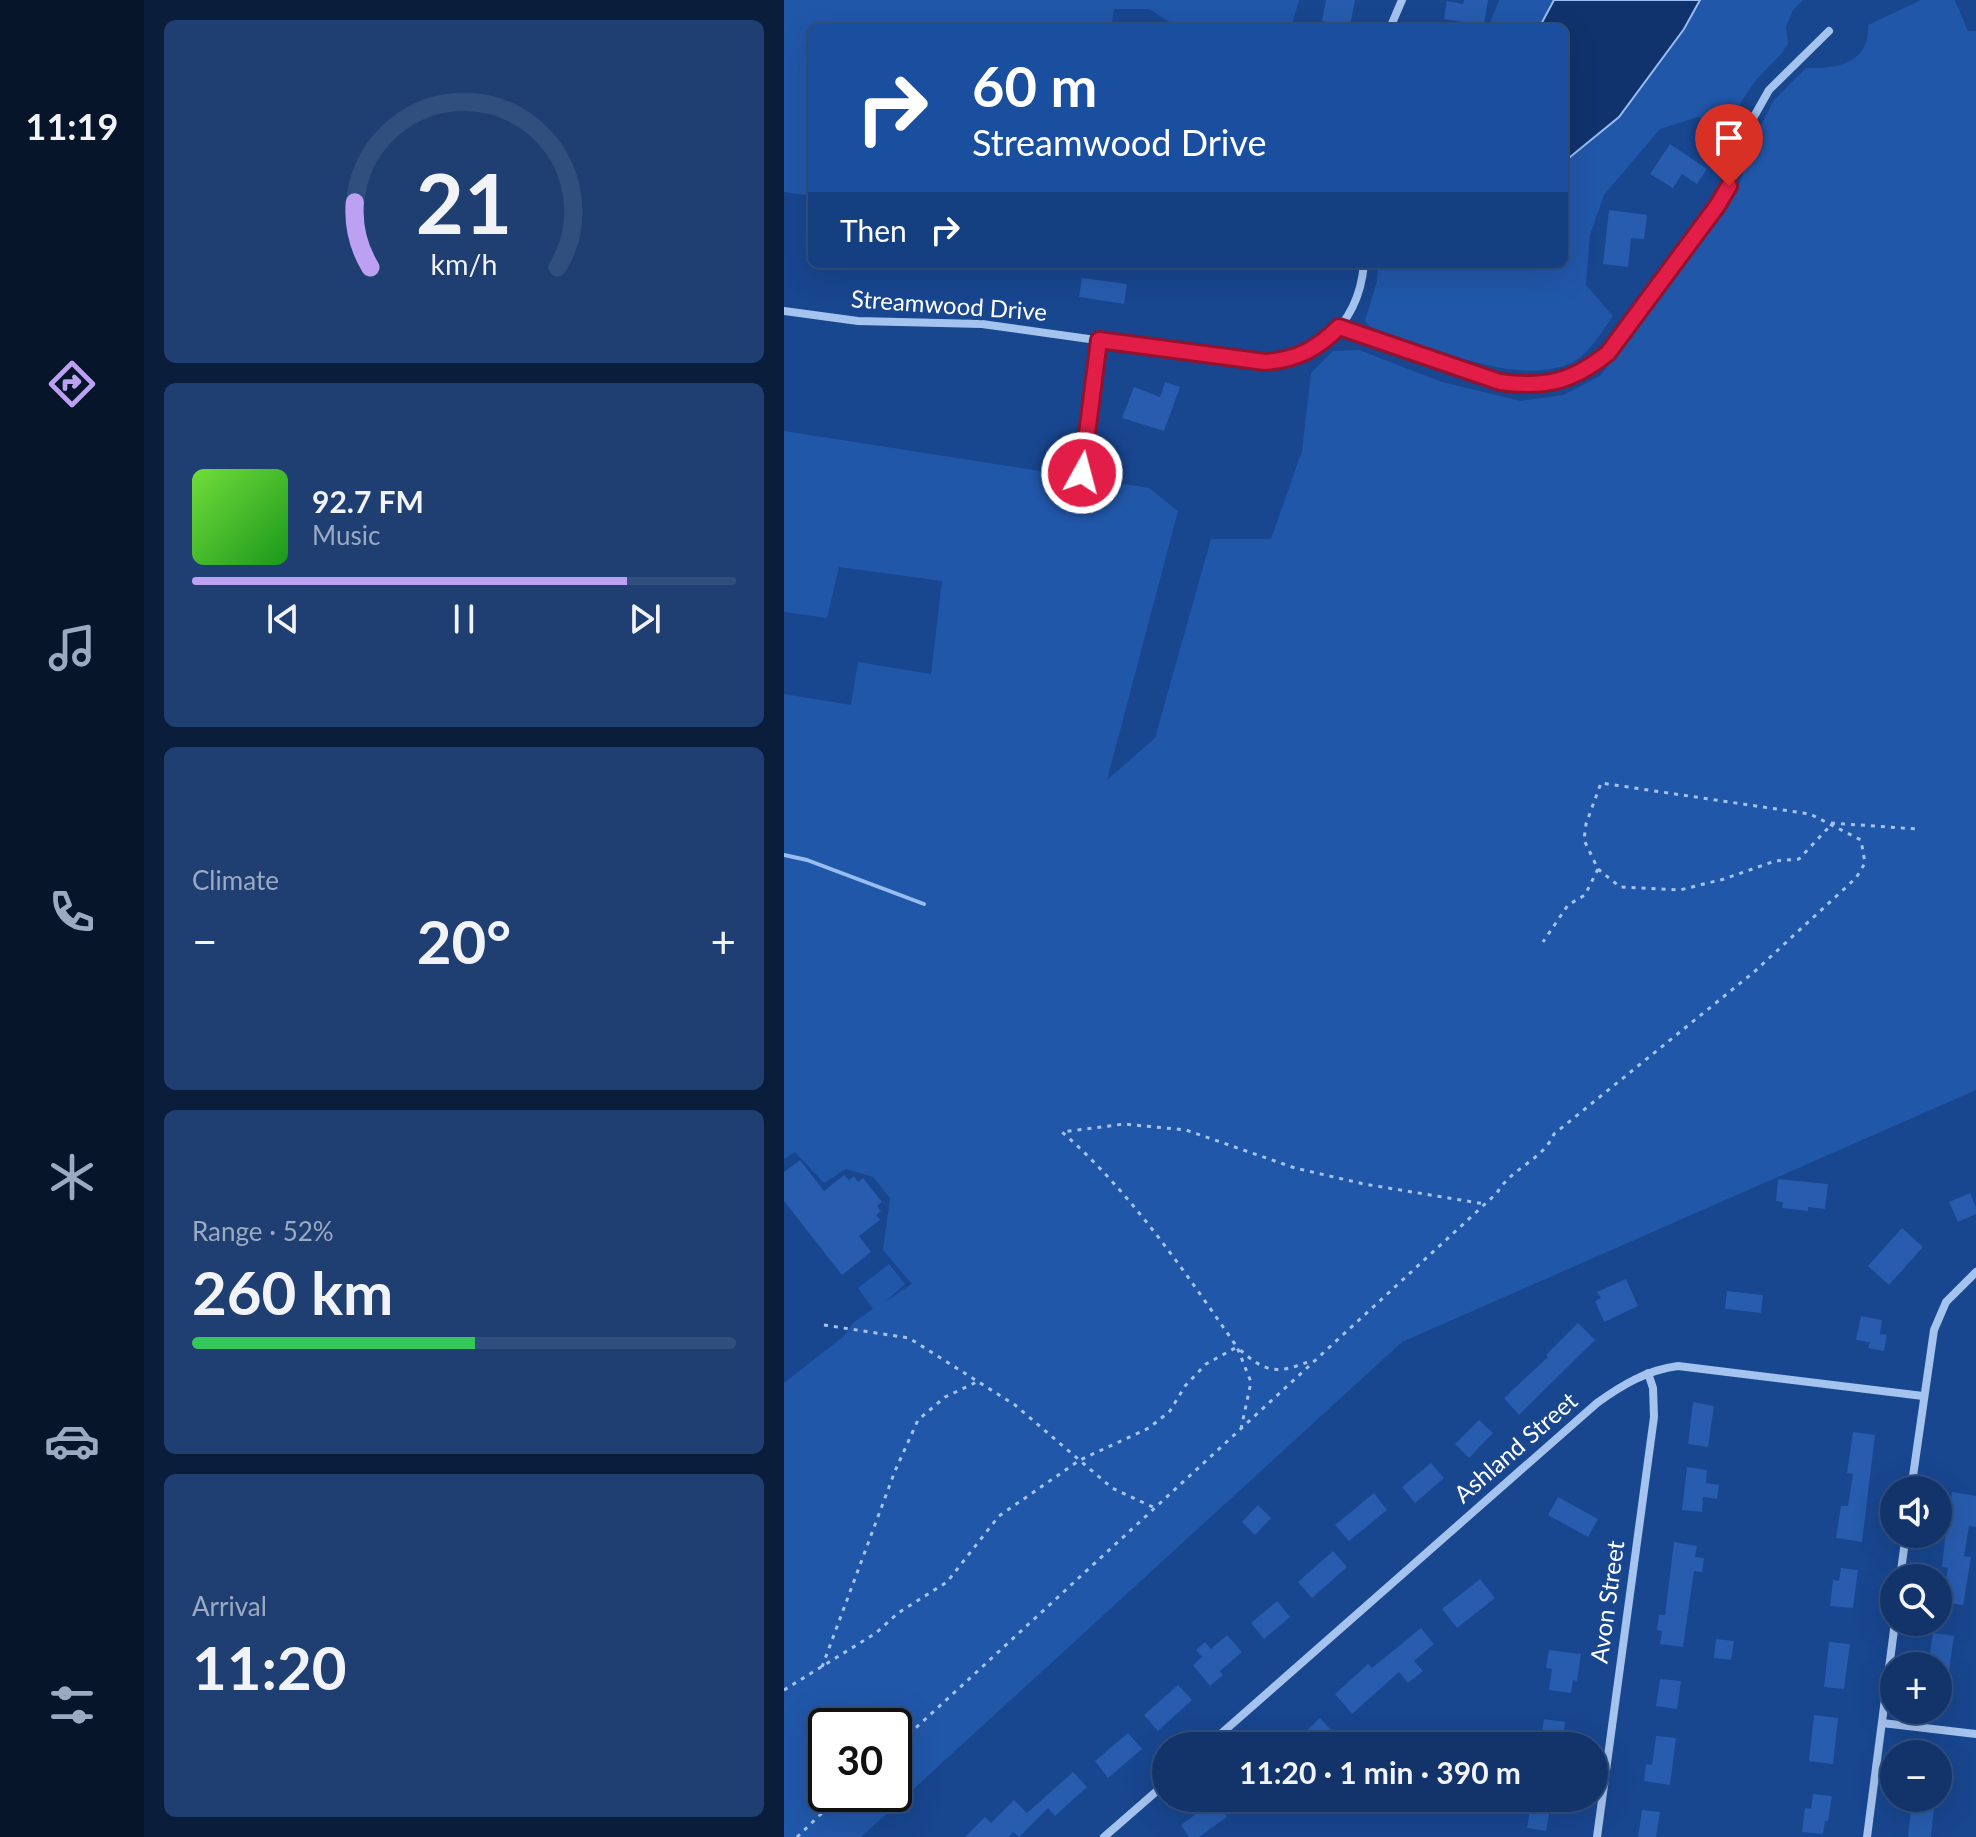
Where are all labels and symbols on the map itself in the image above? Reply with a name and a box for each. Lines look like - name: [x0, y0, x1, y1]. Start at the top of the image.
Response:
- pin: [1695, 104, 1763, 186]
- street label: Streamwood Drive: [850, 283, 1048, 326]
- position arrow: [1040, 431, 1124, 515]
- street label: Ashland Street: [1447, 1385, 1583, 1508]
- street label: Avon Street: [1584, 1538, 1630, 1665]
- speed limit sign: 30: [808, 1708, 912, 1812]

